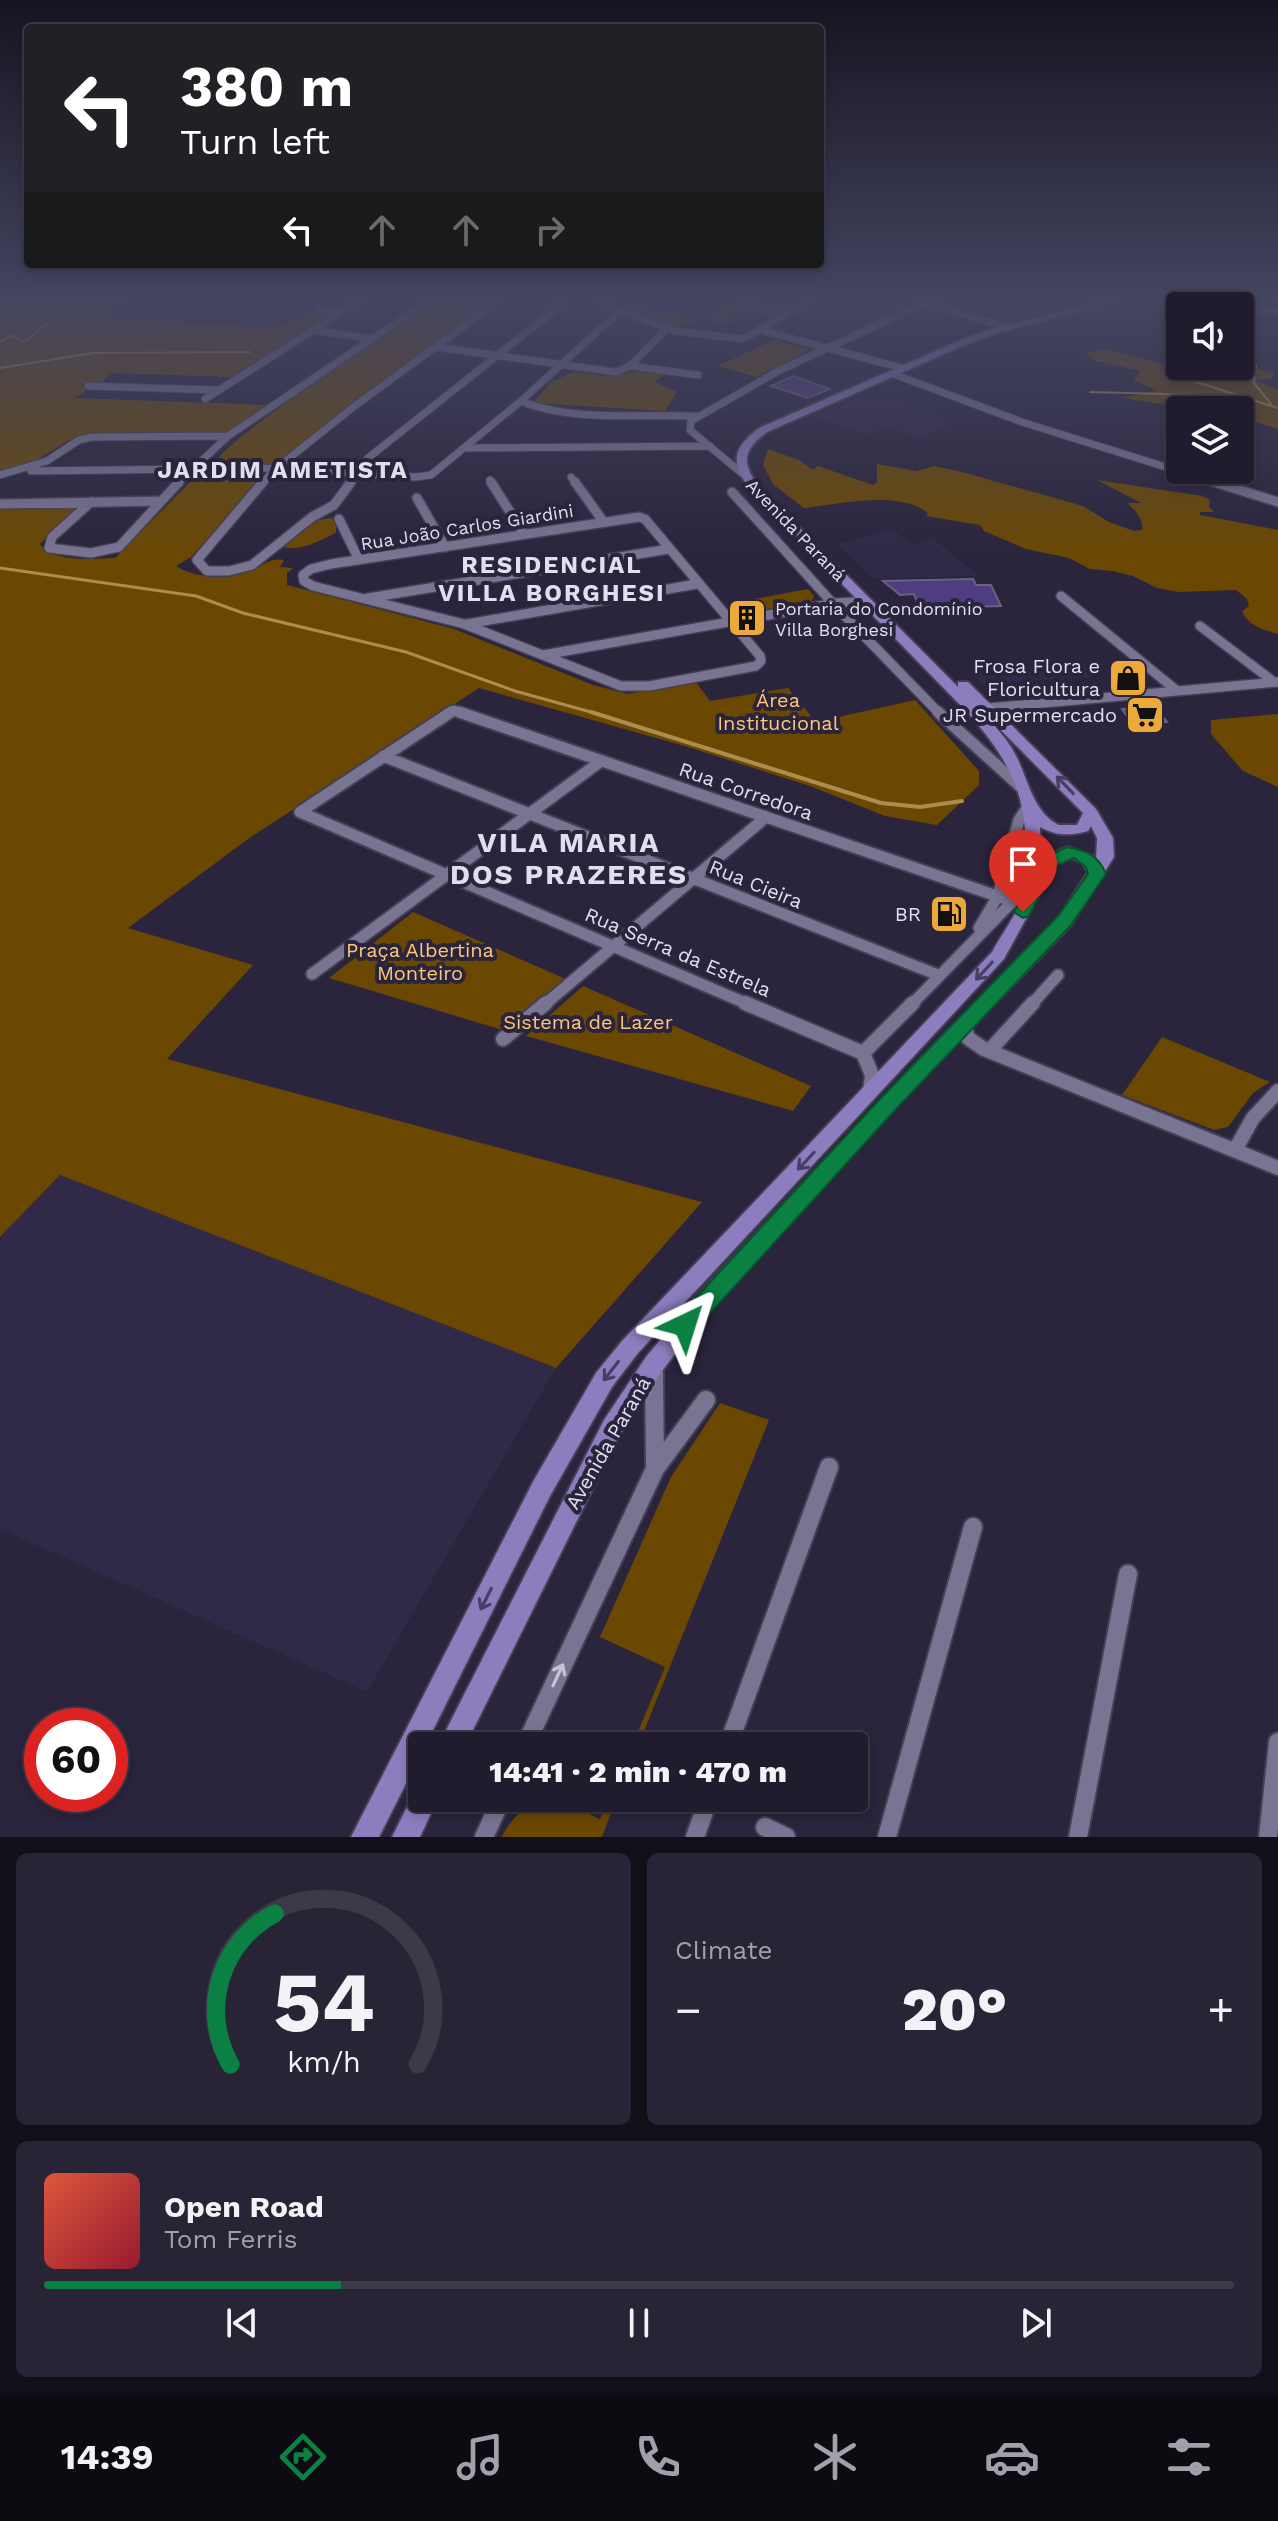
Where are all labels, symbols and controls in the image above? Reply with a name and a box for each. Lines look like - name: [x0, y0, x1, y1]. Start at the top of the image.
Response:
- text: 380 m: [180, 54, 353, 120]
- icon: left: [48, 56, 152, 160]
- text: Turn left: [180, 121, 330, 163]
- icon: left: [276, 208, 320, 252]
- icon: ahead: [360, 208, 404, 252]
- icon: ahead: [444, 208, 488, 252]
- icon: right: [528, 208, 572, 252]
- map controls: [1166, 292, 1254, 484]
- button: sound: [1166, 292, 1254, 380]
- button: layers: [1166, 396, 1254, 484]
- district label: JARDIM AMETISTA: [157, 456, 409, 484]
- street label: Avenida Paraná: [742, 475, 850, 585]
- street label: Rua João Carlos Giardini: [359, 500, 575, 554]
- district label: RESIDENCIAL VILLA BORGHESI: [438, 551, 666, 607]
- building icon: Portaria do Condomínio Villa Borghesi: [726, 597, 768, 639]
- place label: Portaria do Condomínio Villa Borghesi: [775, 598, 982, 640]
- place label: Frosa Flora e Floricultura: [973, 654, 1100, 701]
- shop icon: Frosa Flora e Floricultura: [1107, 657, 1149, 699]
- park label: Área Institucional: [717, 688, 839, 735]
- supermarket icon: JR Supermercado: [1124, 694, 1166, 736]
- place label: JR Supermercado: [943, 703, 1117, 727]
- street label: Rua Corredora: [676, 757, 816, 825]
- one-way arrow: [1056, 776, 1075, 795]
- district label: VILA MARIA DOS PRAZERES: [450, 826, 688, 891]
- pin: [989, 830, 1057, 912]
- icon: arrive: [1001, 842, 1045, 886]
- street label: Rua Cieira: [706, 854, 806, 914]
- fuel station icon: BR: [928, 893, 970, 935]
- street label: Rua Serra da Estrela: [581, 902, 775, 1002]
- place label: BR: [895, 902, 921, 926]
- park label: Praça Albertina Monteiro: [346, 938, 494, 985]
- one-way arrow: [975, 960, 993, 980]
- park label: Sistema de Lazer: [503, 1010, 673, 1034]
- one-way arrow: [798, 1150, 816, 1170]
- position arrow: [643, 1283, 727, 1367]
- one-way arrow: [603, 1360, 620, 1381]
- street label: Avenida Paraná: [560, 1373, 656, 1513]
- one-way arrow: [477, 1586, 493, 1610]
- one-way arrow: [551, 1664, 566, 1688]
- speed limit sign: 60: [24, 1708, 128, 1812]
- text: 14:41 · 2 min · 470 m: [489, 1754, 787, 1789]
- text: Climate: [675, 1935, 773, 1965]
- text: 54: [272, 1954, 375, 2051]
- text: 20°: [902, 1974, 1007, 2045]
- text: −: [675, 1984, 702, 2036]
- text: +: [1207, 1984, 1234, 2036]
- text: km/h: [287, 2045, 360, 2079]
- text: Open Road: [164, 2189, 324, 2224]
- text: Tom Ferris: [164, 2224, 297, 2254]
- icon: previous: [220, 2301, 264, 2345]
- icon: pause: [617, 2301, 661, 2345]
- icon: next: [1014, 2301, 1058, 2345]
- icon: directions: [275, 2429, 331, 2485]
- icon: music: [452, 2429, 508, 2485]
- icon: phone: [630, 2429, 686, 2485]
- icon: climate: [807, 2429, 863, 2485]
- icon: car: [984, 2429, 1040, 2485]
- icon: filters: [1161, 2429, 1217, 2485]
- text: 14:39: [61, 2436, 154, 2478]

